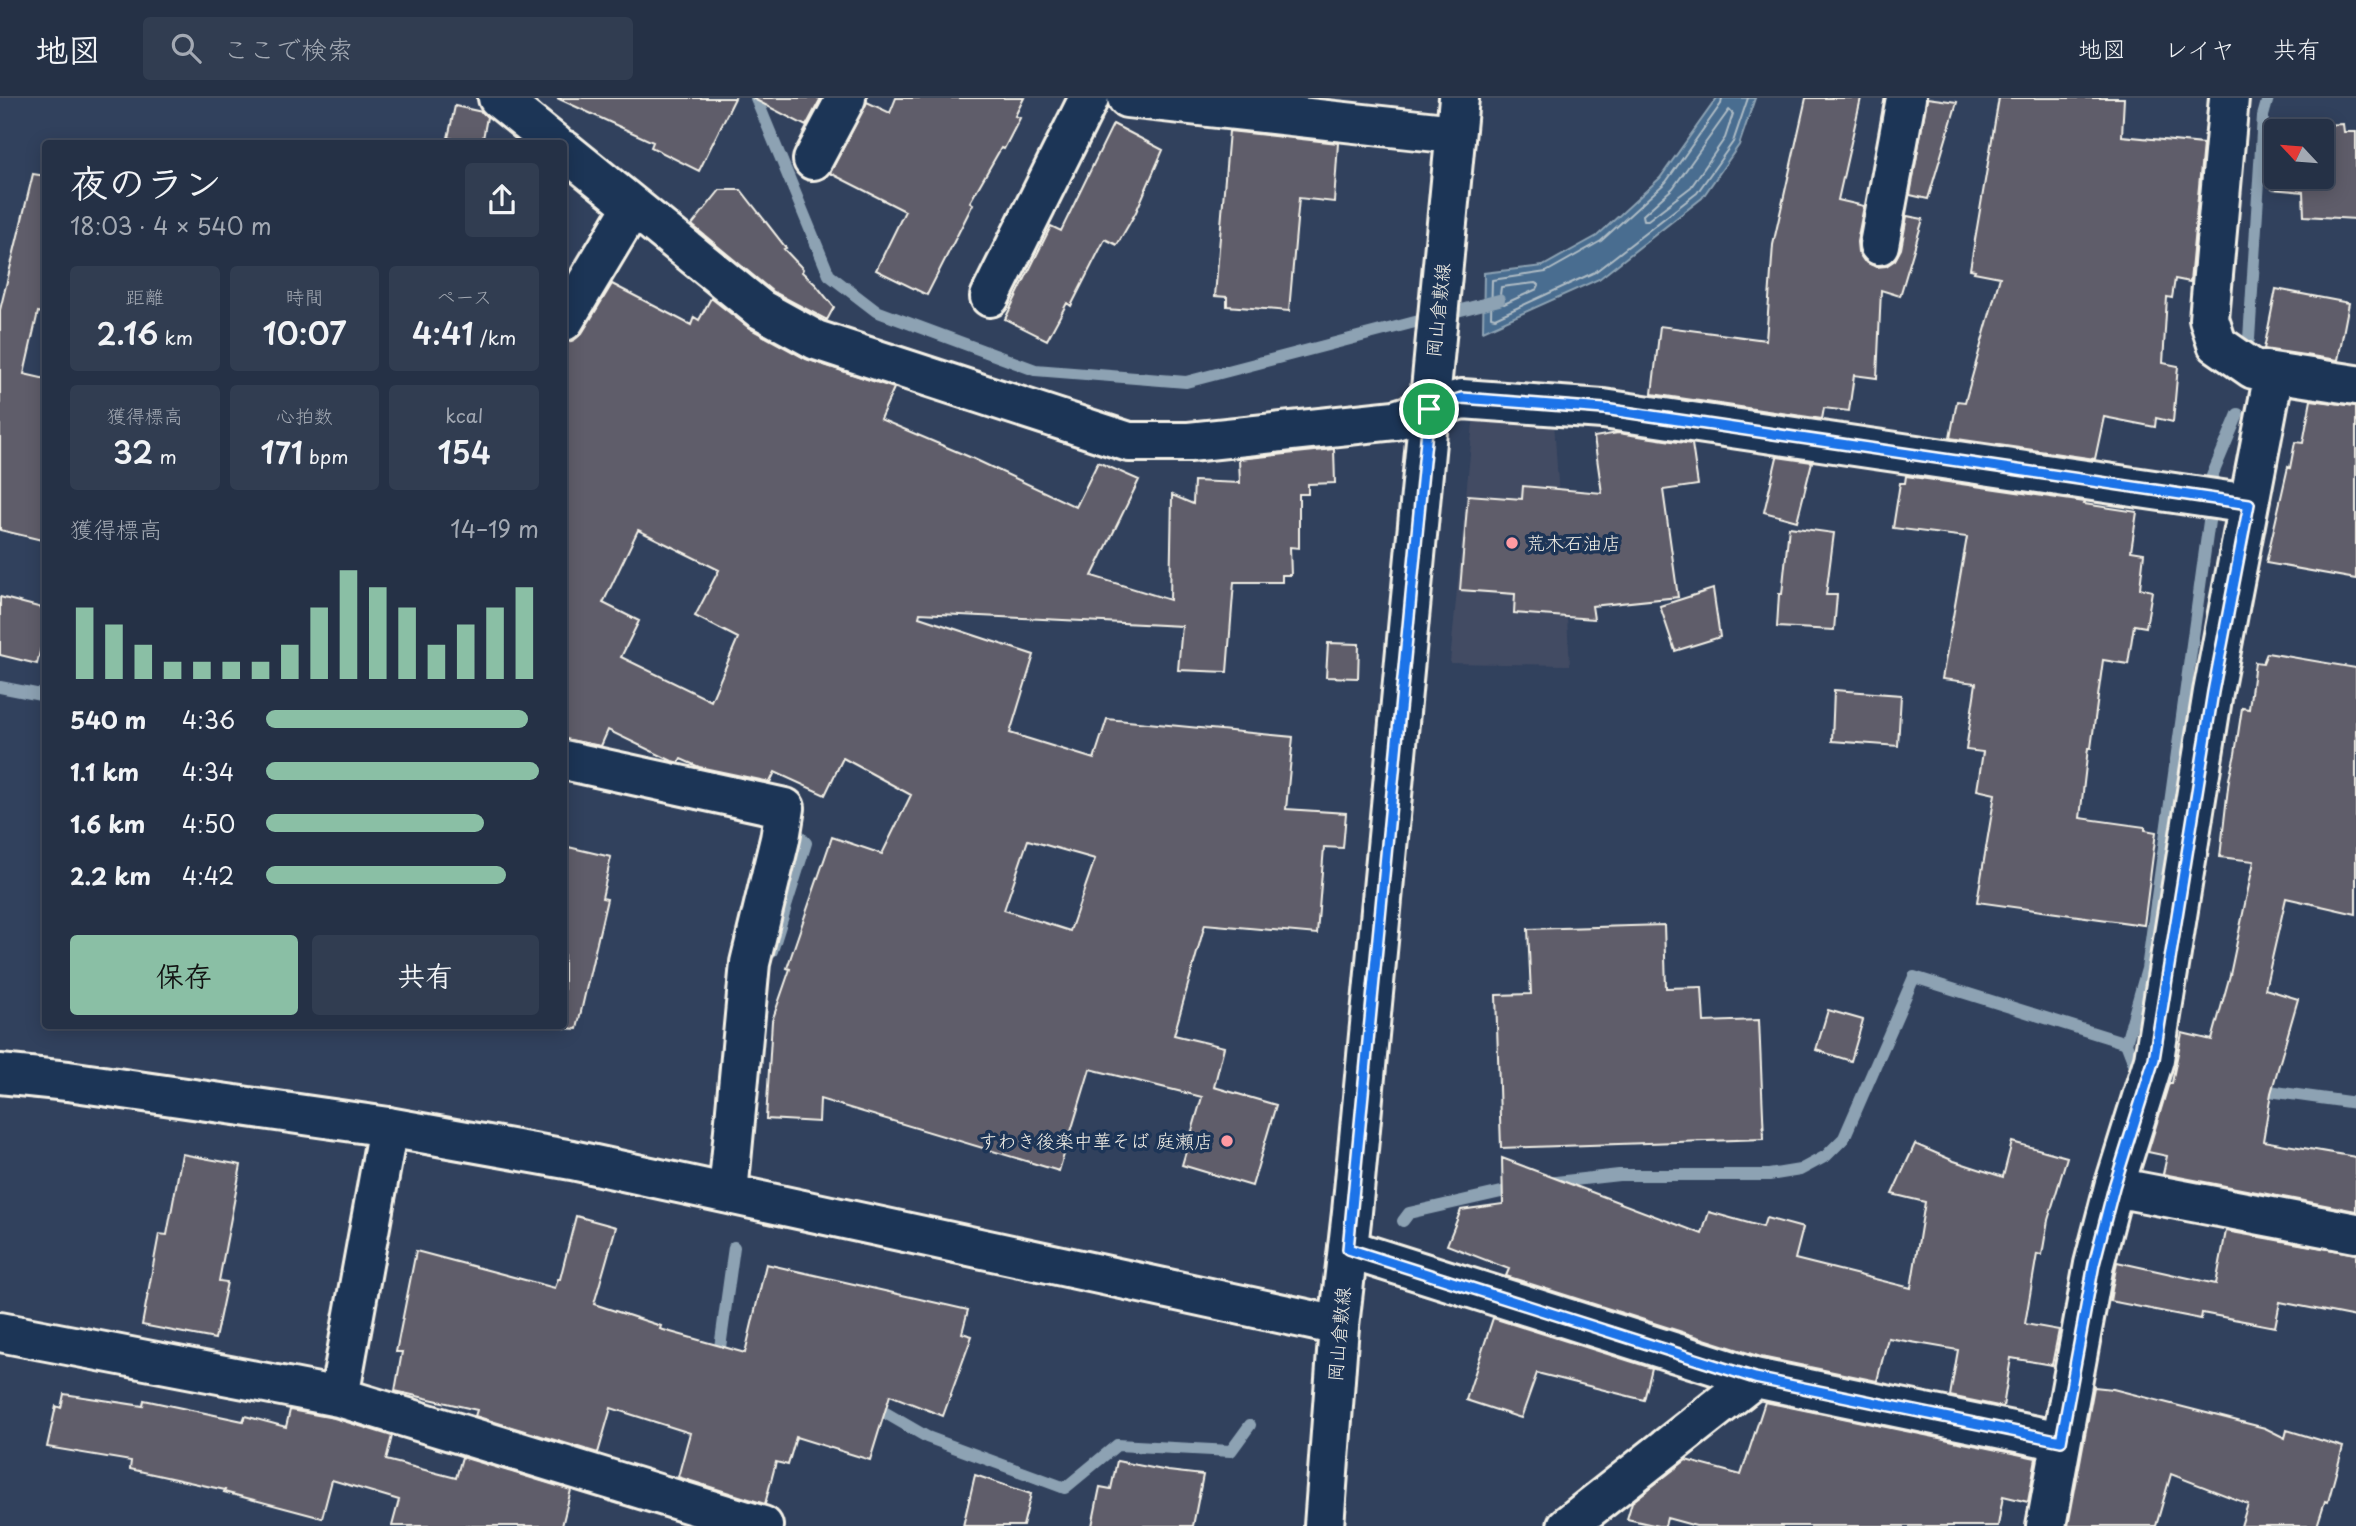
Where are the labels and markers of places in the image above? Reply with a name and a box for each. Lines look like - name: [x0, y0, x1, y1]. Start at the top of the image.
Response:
- pin: [1399, 379, 1459, 439]
- place label: 荒木石油店: [1526, 528, 1621, 556]
- marker: 荒木石油店: [1504, 535, 1520, 551]
- place label: すわき後楽中華そば 庭瀬店: [979, 1126, 1213, 1154]
- marker: すわき後楽中華そば 庭瀬店: [1219, 1133, 1235, 1149]

